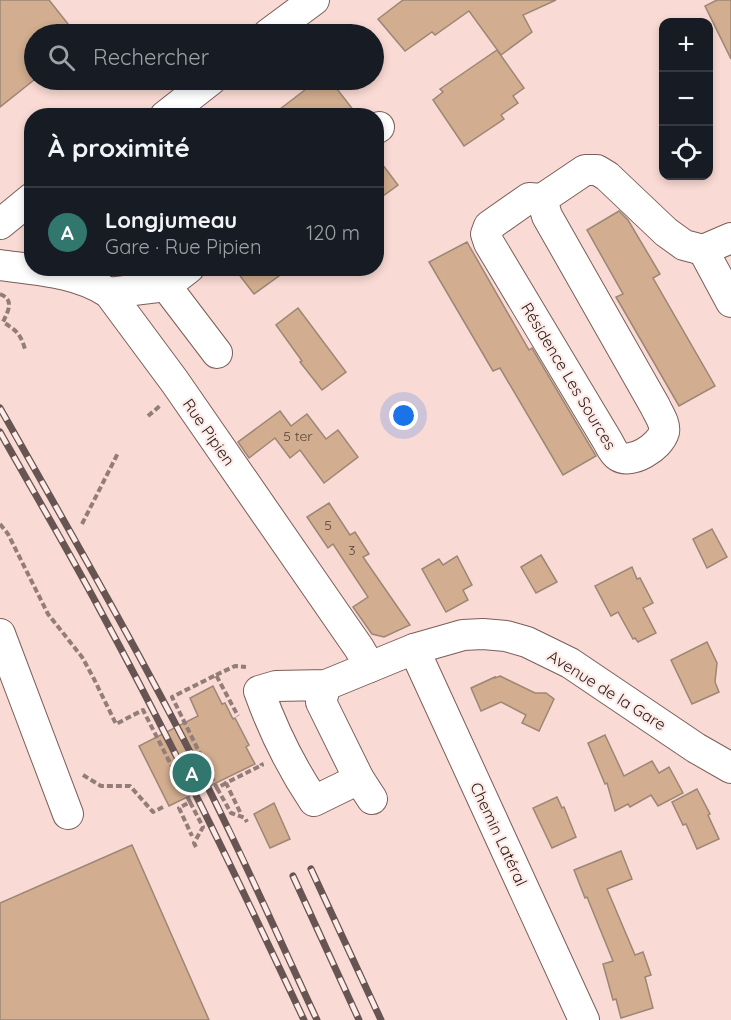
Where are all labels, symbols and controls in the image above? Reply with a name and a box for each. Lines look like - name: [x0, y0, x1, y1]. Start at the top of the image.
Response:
- map controls: [659, 18, 713, 180]
- button: +: [659, 18, 713, 72]
- search box: [24, 24, 384, 90]
- icon: search: [45, 41, 78, 74]
- text: Rechercher: [93, 43, 209, 71]
- button: −: [659, 72, 713, 126]
- button: locate: [659, 126, 713, 180]
- text: À proximité: [48, 131, 190, 164]
- text: Longjumeau: [105, 206, 237, 234]
- text: A: [61, 220, 74, 245]
- text: 120 m: [306, 220, 360, 245]
- text: Gare · Rue Pipien: [105, 234, 261, 259]
- street label: Résidence Les Sources: [517, 299, 621, 453]
- street label: Rue Pipien: [179, 395, 239, 469]
- your location: [389, 401, 418, 430]
- house number: 5 ter: [283, 427, 313, 445]
- house number: 5: [324, 516, 332, 534]
- house number: 3: [348, 541, 356, 559]
- street label: Avenue de la Gare: [544, 646, 670, 734]
- pin: A: [172, 750, 212, 796]
- street label: Chemin Latéral: [466, 779, 532, 889]

